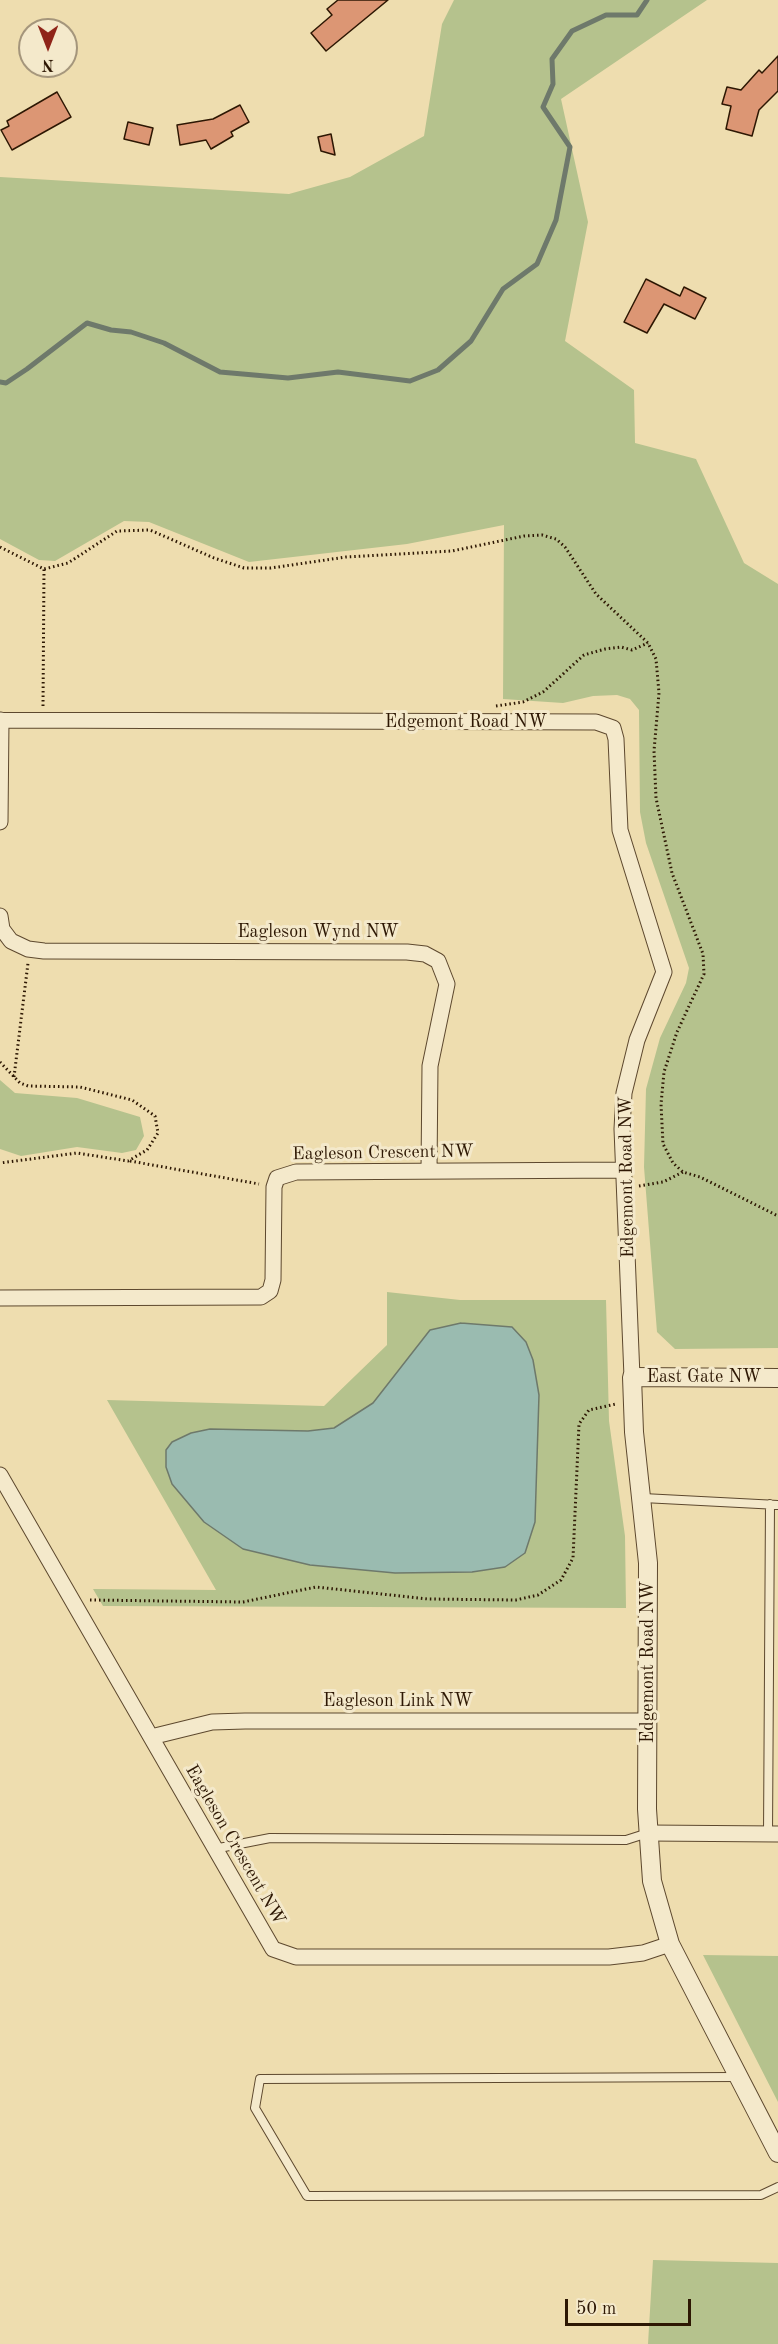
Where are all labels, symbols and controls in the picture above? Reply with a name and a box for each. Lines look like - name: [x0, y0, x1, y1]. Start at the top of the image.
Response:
- north arrow: [18, 18, 78, 78]
- text: N: [42, 56, 54, 72]
- street label: Edgemont Road NW: [385, 711, 547, 733]
- street label: Eagleson Wynd NW: [237, 921, 399, 943]
- street label: Edgemont Road NW: [615, 1096, 639, 1258]
- street label: Eagleson Crescent NW: [292, 1141, 474, 1165]
- street label: East Gate NW: [646, 1366, 762, 1388]
- street label: Edgemont Road NW: [637, 1581, 659, 1743]
- street label: Eagleson Link NW: [323, 1690, 473, 1712]
- street label: Eagleson Crescent NW: [180, 1761, 290, 1929]
- scale bar: [568, 2287, 694, 2325]
- text: 50 m: [576, 2300, 616, 2318]

